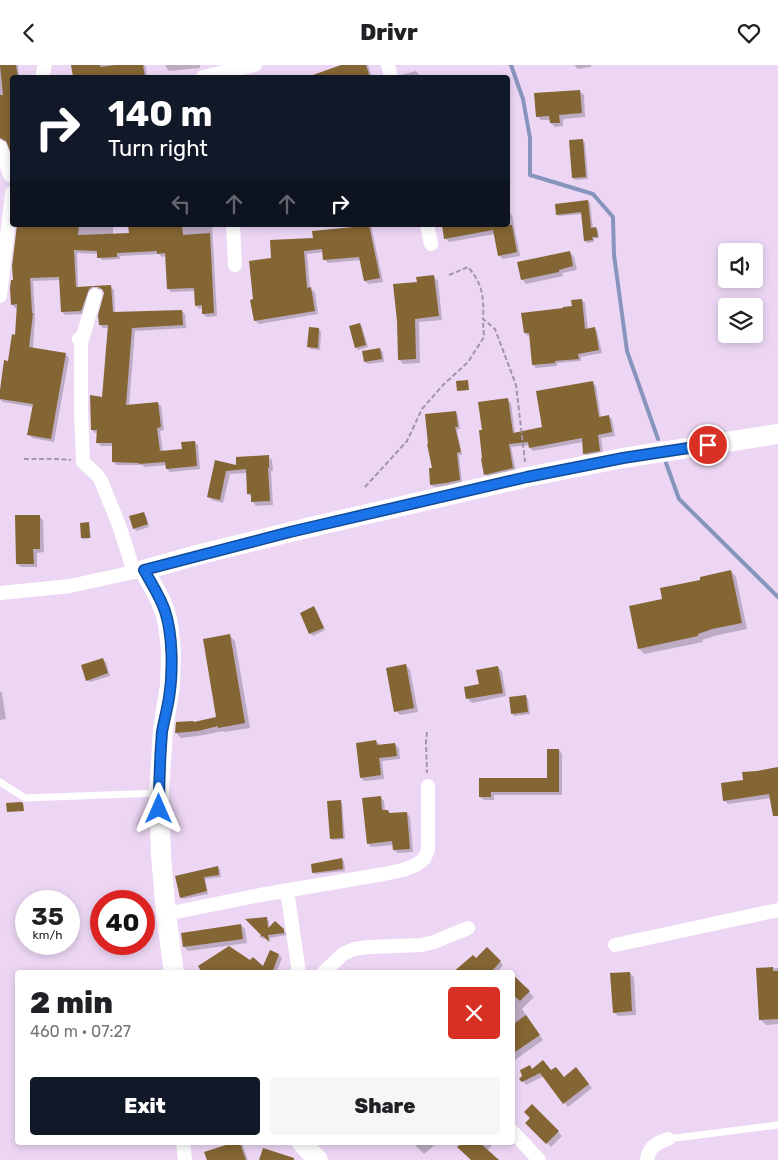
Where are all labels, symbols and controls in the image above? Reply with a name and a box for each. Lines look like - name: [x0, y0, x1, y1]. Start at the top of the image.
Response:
- icon: back: [15, 19, 43, 47]
- text: Drivr: [360, 19, 418, 46]
- icon: heart: [735, 19, 763, 47]
- text: 140 m: [108, 93, 213, 135]
- icon: right: [25, 95, 90, 160]
- text: Turn right: [108, 135, 208, 162]
- icon: left: [167, 190, 195, 218]
- icon: ahead: [220, 190, 248, 218]
- icon: ahead: [273, 190, 301, 218]
- icon: right: [326, 190, 354, 218]
- map controls: [718, 243, 763, 343]
- button: sound: [718, 243, 763, 288]
- button: layers: [718, 298, 763, 343]
- pin: [687, 424, 729, 466]
- icon: arrive: [694, 431, 722, 459]
- position arrow: [132, 782, 184, 834]
- speed limit sign: 40: [90, 890, 155, 955]
- text: 35: [31, 902, 64, 931]
- text: km/h: [33, 928, 62, 942]
- text: 2 min: [30, 985, 113, 1021]
- button: close: [448, 987, 500, 1039]
- text: 460 m · 07:27: [30, 1022, 131, 1041]
- button: Exit: [30, 1077, 260, 1135]
- button: Share: [270, 1077, 500, 1135]

